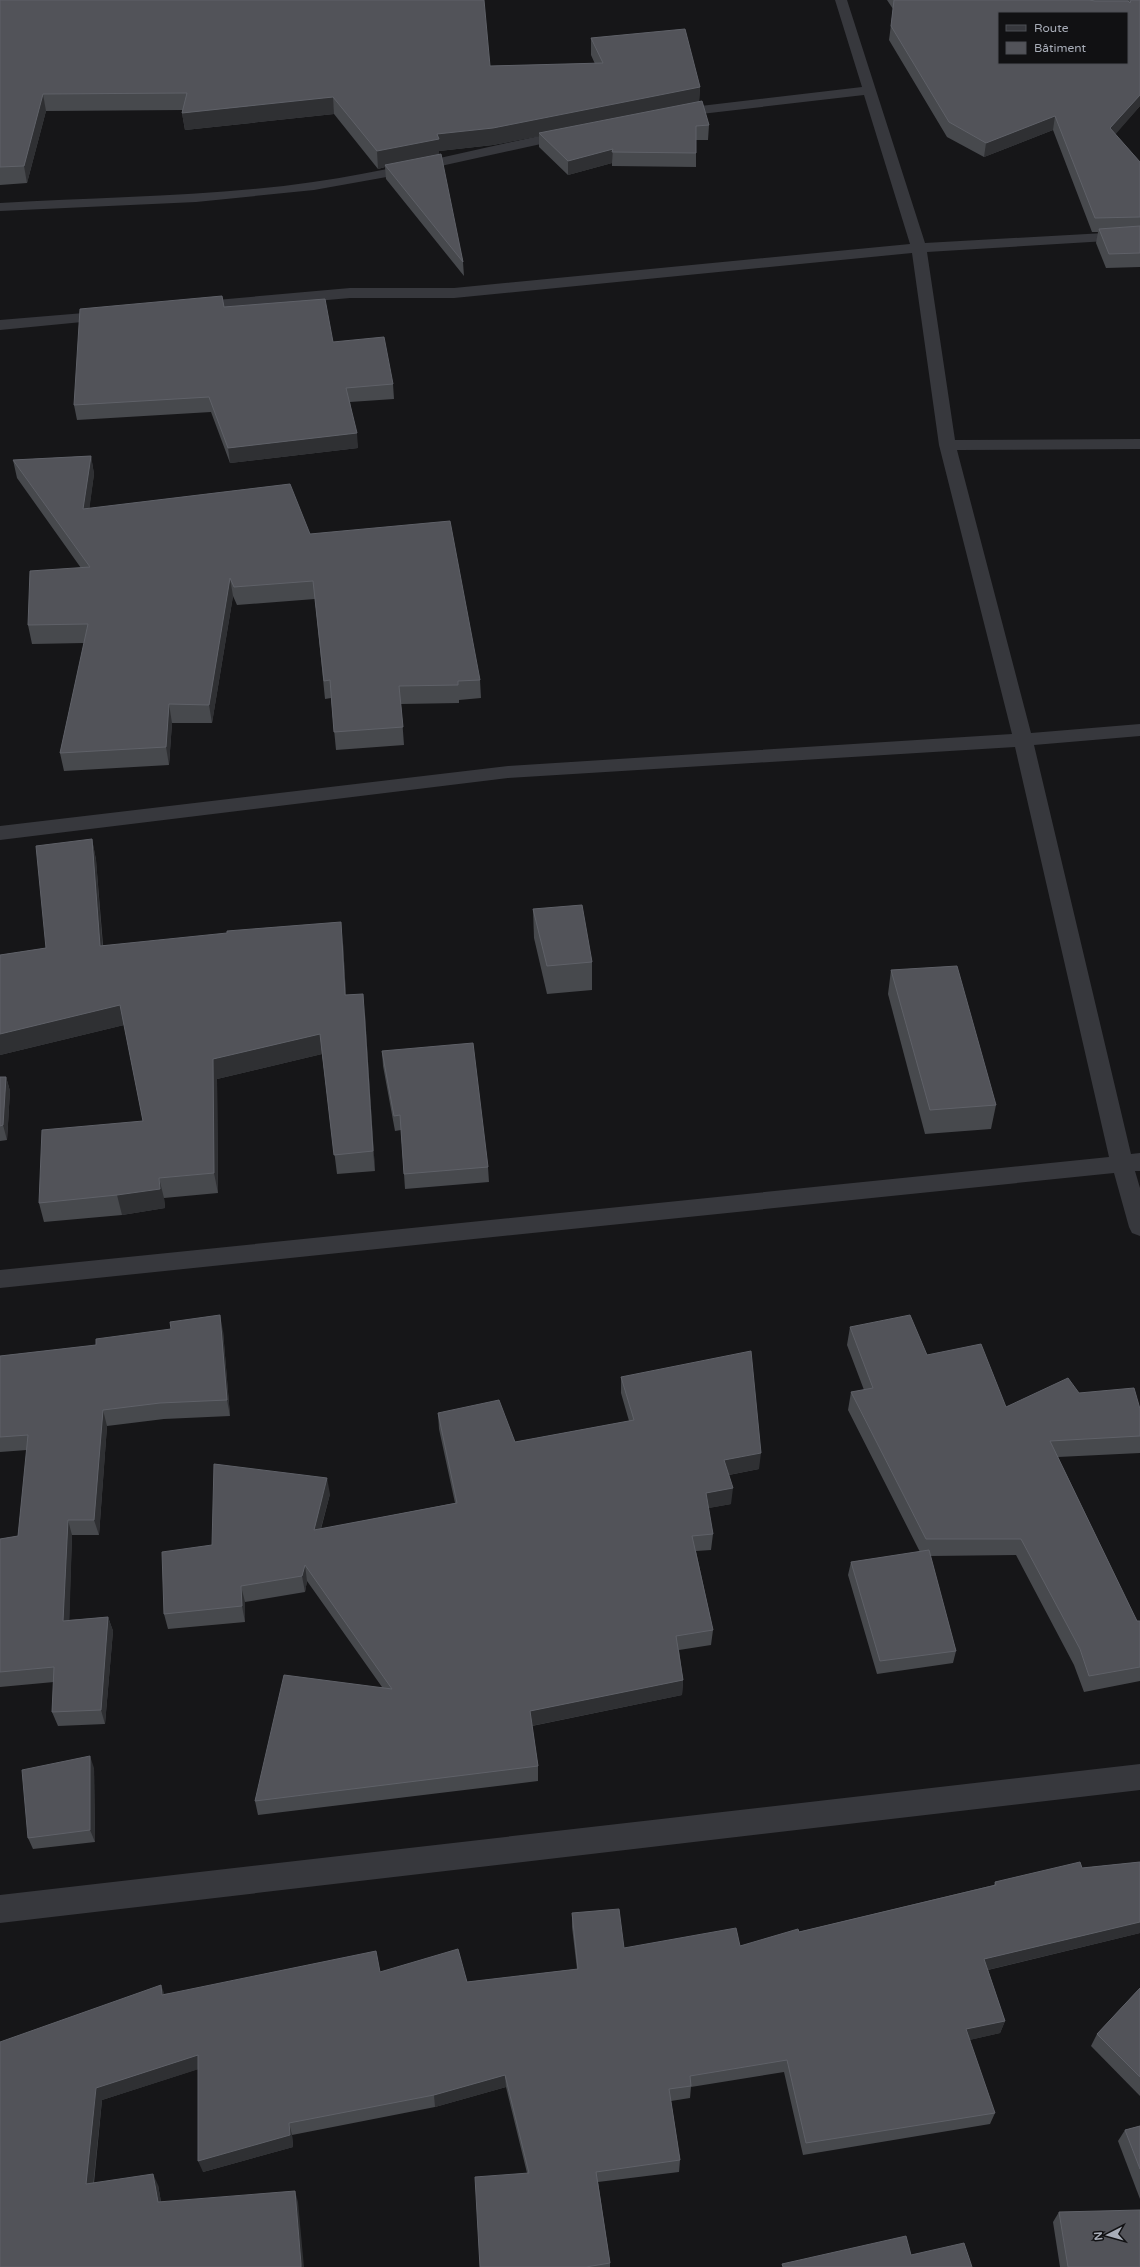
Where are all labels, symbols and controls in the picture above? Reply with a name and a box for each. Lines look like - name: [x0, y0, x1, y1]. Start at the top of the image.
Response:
- legend: [998, 12, 1128, 64]
- text: Route: [1034, 21, 1069, 35]
- text: Bâtiment: [1034, 41, 1086, 55]
- north arrow: [1088, 2215, 1128, 2255]
- text: N: [1092, 2231, 1105, 2241]

